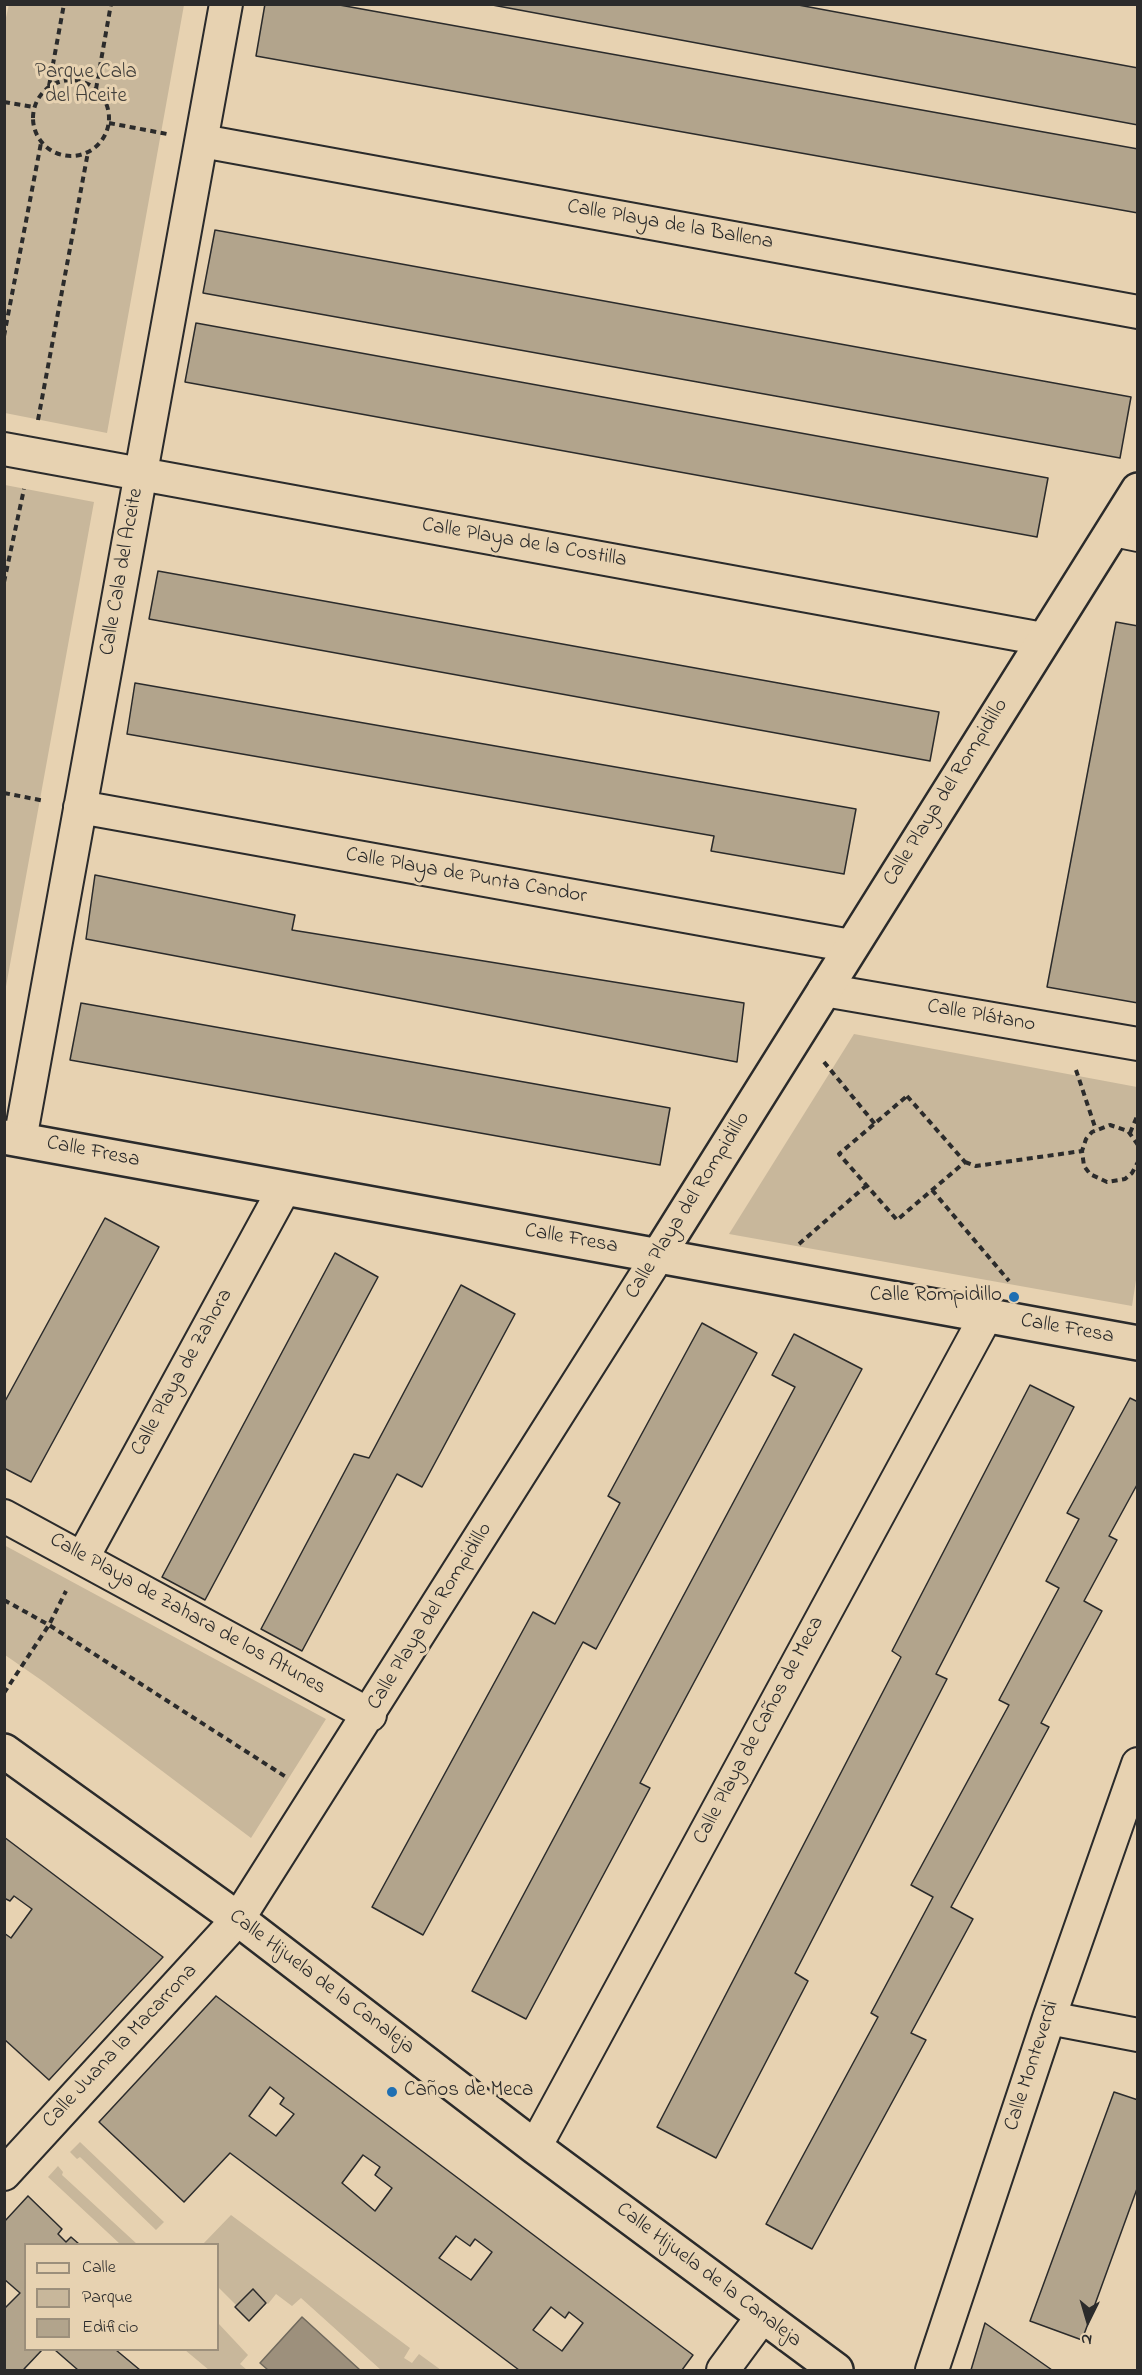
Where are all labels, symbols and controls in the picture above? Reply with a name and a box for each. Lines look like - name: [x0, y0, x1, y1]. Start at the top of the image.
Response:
- park label: Parque Cala del Aceite: [35, 61, 137, 111]
- street label: Calle Playa de la Ballena: [565, 195, 775, 257]
- street label: Calle Cala del Aceite: [96, 486, 150, 658]
- street label: Calle Playa de la Costilla: [420, 514, 628, 574]
- street label: Calle Playa del Rompidillo: [879, 695, 1015, 891]
- street label: Calle Playa de Punta Candor: [343, 843, 589, 911]
- street label: Calle Plátano: [925, 995, 1037, 1039]
- street label: Calle Playa del Rompidillo: [621, 1108, 757, 1304]
- street label: Calle Fresa: [44, 1132, 142, 1174]
- street label: Calle Fresa: [522, 1219, 620, 1261]
- place label: Calle Rompidillo: [870, 1284, 1002, 1310]
- street label: Calle Playa de Zahora: [127, 1285, 239, 1461]
- marker: Calle Rompidillo: [1007, 1290, 1021, 1304]
- street label: Calle Fresa: [1018, 1309, 1116, 1351]
- street label: Calle Playa del Rompidillo: [363, 1519, 499, 1715]
- street label: Calle Playa de Zahara de los Atunes: [44, 1528, 330, 1702]
- street label: Calle Playa de Caños de Meca: [689, 1613, 831, 1849]
- street label: Calle Hijuela de la Canaleja: [223, 1905, 419, 2061]
- street label: Calle Juana la Macarrona: [38, 1960, 204, 2134]
- street label: Calle Monteverdi: [1000, 1998, 1066, 2134]
- place label: Caños de Meca: [404, 2079, 533, 2105]
- marker: Caños de Meca: [385, 2085, 399, 2099]
- street label: Calle Hijuela de la Canaleja: [610, 2198, 806, 2354]
- legend: [24, 2243, 219, 2351]
- text: Calle: [82, 2255, 116, 2281]
- text: Parque: [82, 2285, 132, 2311]
- north arrow: [1058, 2291, 1118, 2351]
- text: Edificio: [82, 2315, 138, 2341]
- text: N: [1080, 2327, 1093, 2351]

